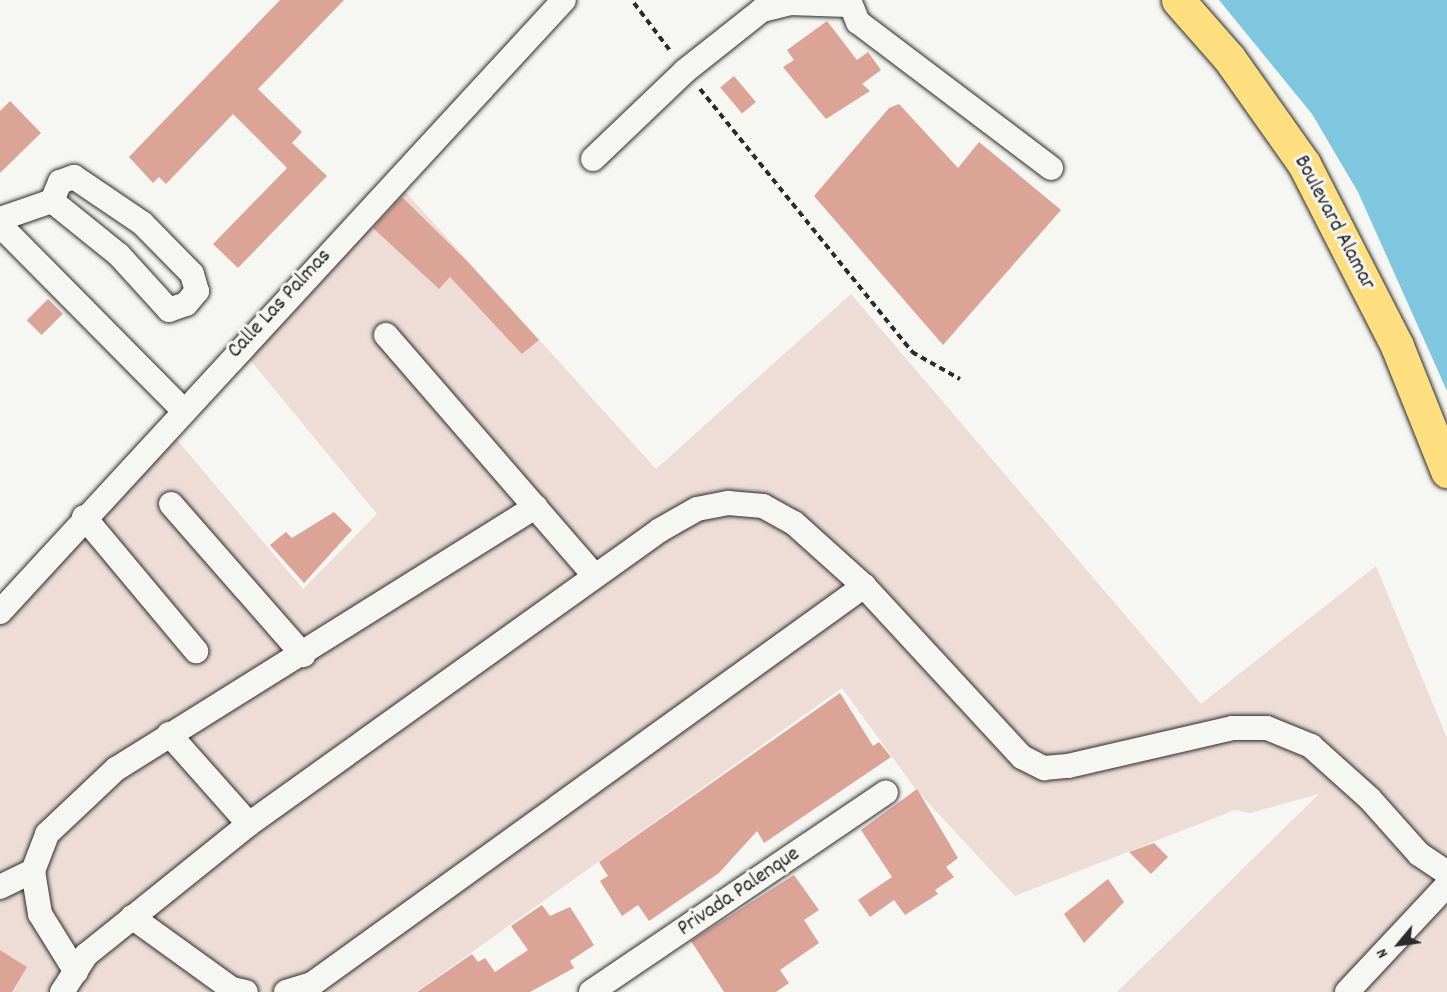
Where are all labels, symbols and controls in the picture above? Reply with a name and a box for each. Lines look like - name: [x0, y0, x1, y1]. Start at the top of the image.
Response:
- street label: Boulevard Alamar: [1287, 151, 1381, 295]
- street label: Calle Las Palmas: [223, 244, 337, 364]
- street label: Privada Palenque: [673, 841, 805, 943]
- north arrow: [1369, 914, 1429, 974]
- text: N: [1371, 944, 1395, 962]

